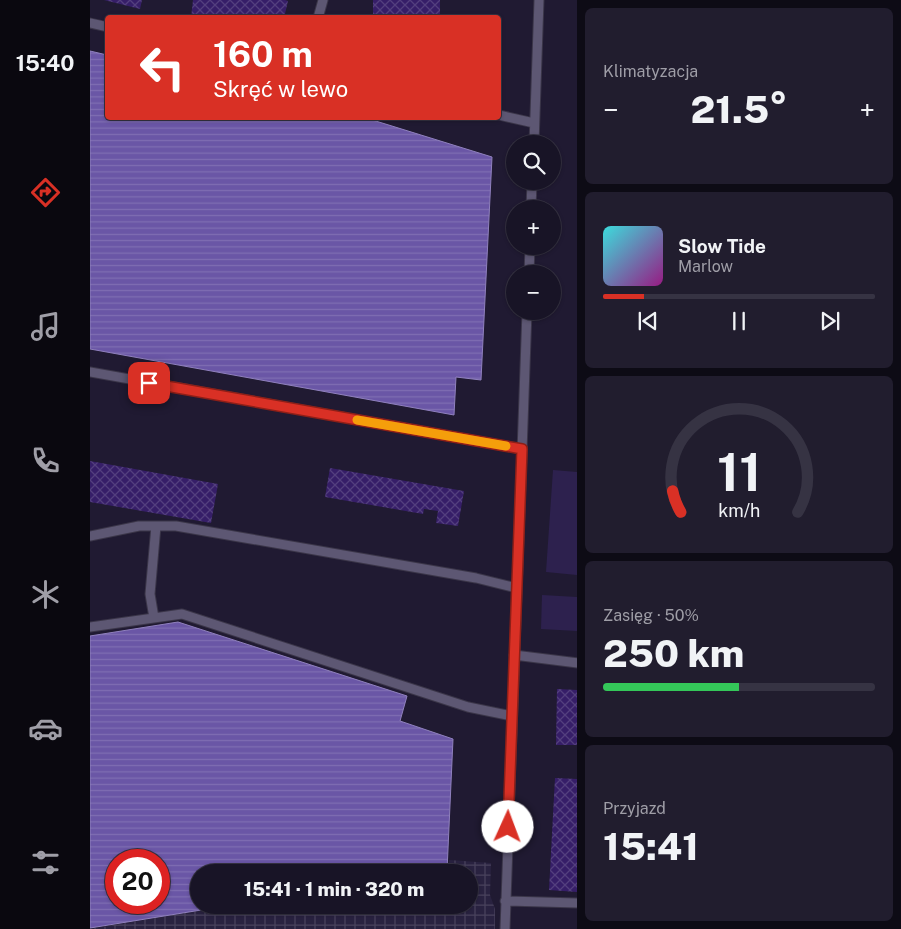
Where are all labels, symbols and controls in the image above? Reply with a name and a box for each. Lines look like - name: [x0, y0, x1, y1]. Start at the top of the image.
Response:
- text: 160 m: [213, 34, 313, 75]
- icon: left: [130, 35, 195, 100]
- text: 15:40: [16, 50, 74, 76]
- text: Klimatyzacja: [603, 62, 698, 81]
- text: Skręć w lewo: [213, 76, 348, 102]
- text: 21.5°: [691, 87, 787, 132]
- text: −: [603, 93, 619, 126]
- text: +: [859, 93, 875, 126]
- map controls: [506, 135, 561, 320]
- button: search: [506, 135, 561, 190]
- icon: directions: [28, 175, 63, 210]
- button: +: [506, 200, 561, 255]
- text: Slow Tide: [678, 235, 766, 257]
- text: Marlow: [678, 257, 733, 276]
- button: −: [506, 265, 561, 320]
- icon: previous: [634, 307, 662, 335]
- icon: pause: [725, 307, 753, 335]
- icon: next: [816, 307, 844, 335]
- icon: music: [28, 309, 63, 344]
- pin: [128, 362, 170, 404]
- icon: arrive: [135, 369, 163, 397]
- text: 11: [717, 442, 761, 503]
- icon: phone: [28, 443, 63, 478]
- text: km/h: [718, 500, 760, 521]
- icon: climate: [28, 577, 63, 612]
- text: Zasięg · 50%: [603, 606, 699, 625]
- text: 250 km: [603, 631, 744, 676]
- icon: car: [28, 711, 63, 746]
- text: Przyjazd: [603, 799, 666, 818]
- position arrow: [481, 800, 533, 852]
- text: 15:41: [603, 824, 699, 869]
- icon: filters: [28, 845, 63, 880]
- speed limit sign: 20: [105, 849, 170, 914]
- text: 15:41 · 1 min · 320 m: [244, 878, 424, 900]

